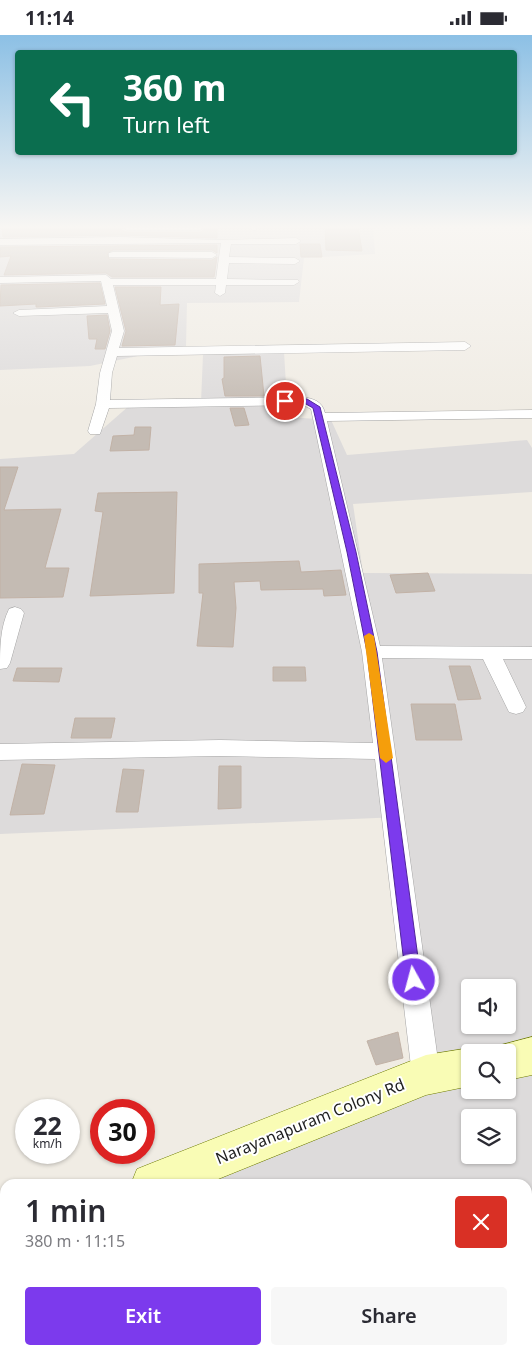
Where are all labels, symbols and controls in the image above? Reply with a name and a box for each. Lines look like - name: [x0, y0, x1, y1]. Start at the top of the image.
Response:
- text: 11:14: [25, 5, 74, 31]
- text: 360 m: [123, 64, 226, 111]
- icon: left: [40, 70, 105, 135]
- text: Turn left: [123, 109, 210, 139]
- pin: [264, 380, 306, 422]
- icon: arrive: [271, 387, 299, 415]
- position arrow: [387, 953, 439, 1005]
- map controls: [461, 979, 516, 1164]
- button: sound: [461, 979, 516, 1034]
- button: search: [461, 1044, 516, 1099]
- street label: Narayanapuram Colony Rd: [212, 1073, 408, 1169]
- speed limit sign: 30: [90, 1099, 155, 1164]
- text: 22: [33, 1108, 62, 1142]
- button: layers: [461, 1109, 516, 1164]
- text: km/h: [33, 1135, 62, 1152]
- text: 1 min: [25, 1190, 106, 1231]
- button: close: [455, 1196, 507, 1248]
- text: 380 m · 11:15: [25, 1230, 125, 1252]
- button: Exit: [25, 1287, 261, 1345]
- button: Share: [271, 1287, 507, 1345]

